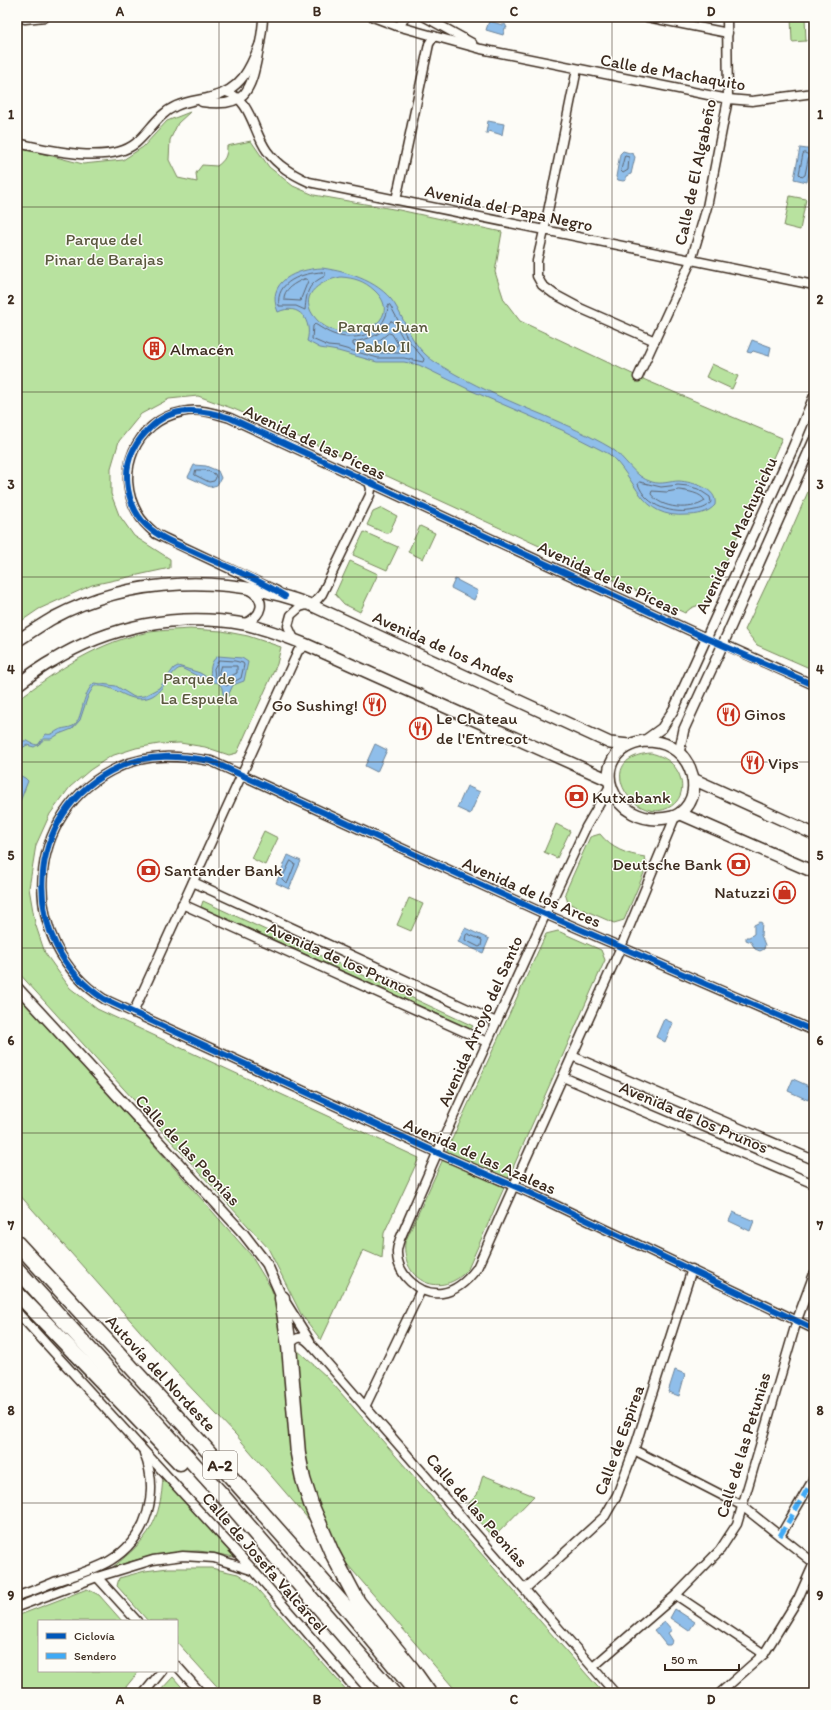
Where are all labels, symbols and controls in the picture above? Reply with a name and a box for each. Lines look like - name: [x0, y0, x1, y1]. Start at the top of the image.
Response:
- text: A: [115, 4, 125, 19]
- text: B: [313, 4, 322, 19]
- text: C: [510, 4, 519, 19]
- text: D: [707, 4, 716, 19]
- street label: Calle de Machaquito: [599, 49, 747, 95]
- street label: Calle de El Algabeño: [670, 97, 720, 247]
- text: 1: [8, 107, 14, 122]
- text: 1: [817, 107, 823, 122]
- street label: Avenida del Papa Negro: [423, 180, 595, 236]
- park label: Parque del Pinar de Barajas: [44, 229, 164, 269]
- text: 2: [8, 292, 15, 307]
- text: 2: [817, 292, 824, 307]
- park label: Parque Juan Pablo II: [338, 316, 429, 356]
- building icon: Almacén: [142, 336, 168, 362]
- place label: Almacén: [170, 339, 234, 359]
- street label: Avenida de las Píceas: [241, 400, 389, 484]
- street label: Avenida de Machupichu: [691, 453, 781, 617]
- text: 3: [7, 477, 15, 492]
- text: 3: [816, 477, 824, 492]
- street label: Avenida de las Píceas: [535, 536, 683, 620]
- street label: Avenida de los Andes: [370, 607, 518, 687]
- text: 4: [7, 662, 15, 677]
- text: 4: [816, 662, 824, 677]
- park label: Parque de La Espuela: [160, 668, 238, 708]
- restaurant icon: Go Sushing!: [361, 692, 387, 718]
- place label: Go Sushing!: [272, 695, 358, 715]
- restaurant icon: Ginos: [715, 701, 741, 727]
- place label: Ginos: [744, 704, 786, 724]
- place label: Le Chateau de l'Entrecot: [436, 708, 528, 748]
- restaurant icon: Le Chateau de l'Entrecot: [408, 715, 434, 741]
- restaurant icon: Vips: [740, 750, 766, 776]
- place label: Vips: [768, 753, 799, 773]
- bank icon: Kutxabank: [564, 784, 590, 810]
- place label: Kutxabank: [592, 787, 671, 807]
- text: 5: [8, 848, 15, 863]
- text: 5: [817, 848, 824, 863]
- bank icon: Deutsche Bank: [725, 851, 751, 877]
- street label: Avenida de los Arces: [460, 853, 604, 931]
- place label: Deutsche Bank: [613, 854, 722, 874]
- bank icon: Santander Bank: [136, 857, 162, 883]
- place label: Santander Bank: [164, 860, 283, 880]
- shop icon: Natuzzi: [772, 879, 798, 905]
- place label: Natuzzi: [714, 882, 770, 902]
- street label: Avenida de los Prunos: [264, 917, 418, 1001]
- street label: Avenida Arroyo del Santo: [433, 933, 527, 1109]
- text: 6: [8, 1033, 15, 1048]
- text: 6: [817, 1033, 824, 1048]
- street label: Avenida de los Prunos: [617, 1077, 771, 1157]
- street label: Calle de las Peonías: [131, 1090, 245, 1210]
- street label: Avenida de las Azaleas: [401, 1113, 559, 1199]
- text: 7: [7, 1218, 15, 1233]
- text: 7: [816, 1218, 824, 1233]
- street label: Autovía del Nordeste: [102, 1311, 220, 1435]
- street label: Calle de las Petunias: [711, 1370, 775, 1520]
- street label: Calle de Espirea: [590, 1382, 648, 1498]
- text: 8: [7, 1403, 15, 1418]
- text: 8: [816, 1403, 824, 1418]
- street label: Calle de las Peonías: [422, 1449, 532, 1571]
- road number: A-2: [203, 1451, 237, 1479]
- street label: Calle de Josefa Valcárcel: [198, 1488, 332, 1638]
- text: 9: [8, 1588, 15, 1603]
- text: 9: [817, 1588, 824, 1603]
- legend: [38, 1620, 178, 1672]
- text: Ciclovía: [74, 1629, 116, 1643]
- scale bar: [665, 1646, 739, 1672]
- text: Sendero: [74, 1649, 116, 1663]
- text: 50 m: [671, 1653, 697, 1667]
- text: A: [115, 1692, 125, 1707]
- text: B: [313, 1692, 322, 1707]
- text: C: [510, 1692, 519, 1707]
- text: D: [707, 1692, 716, 1707]

